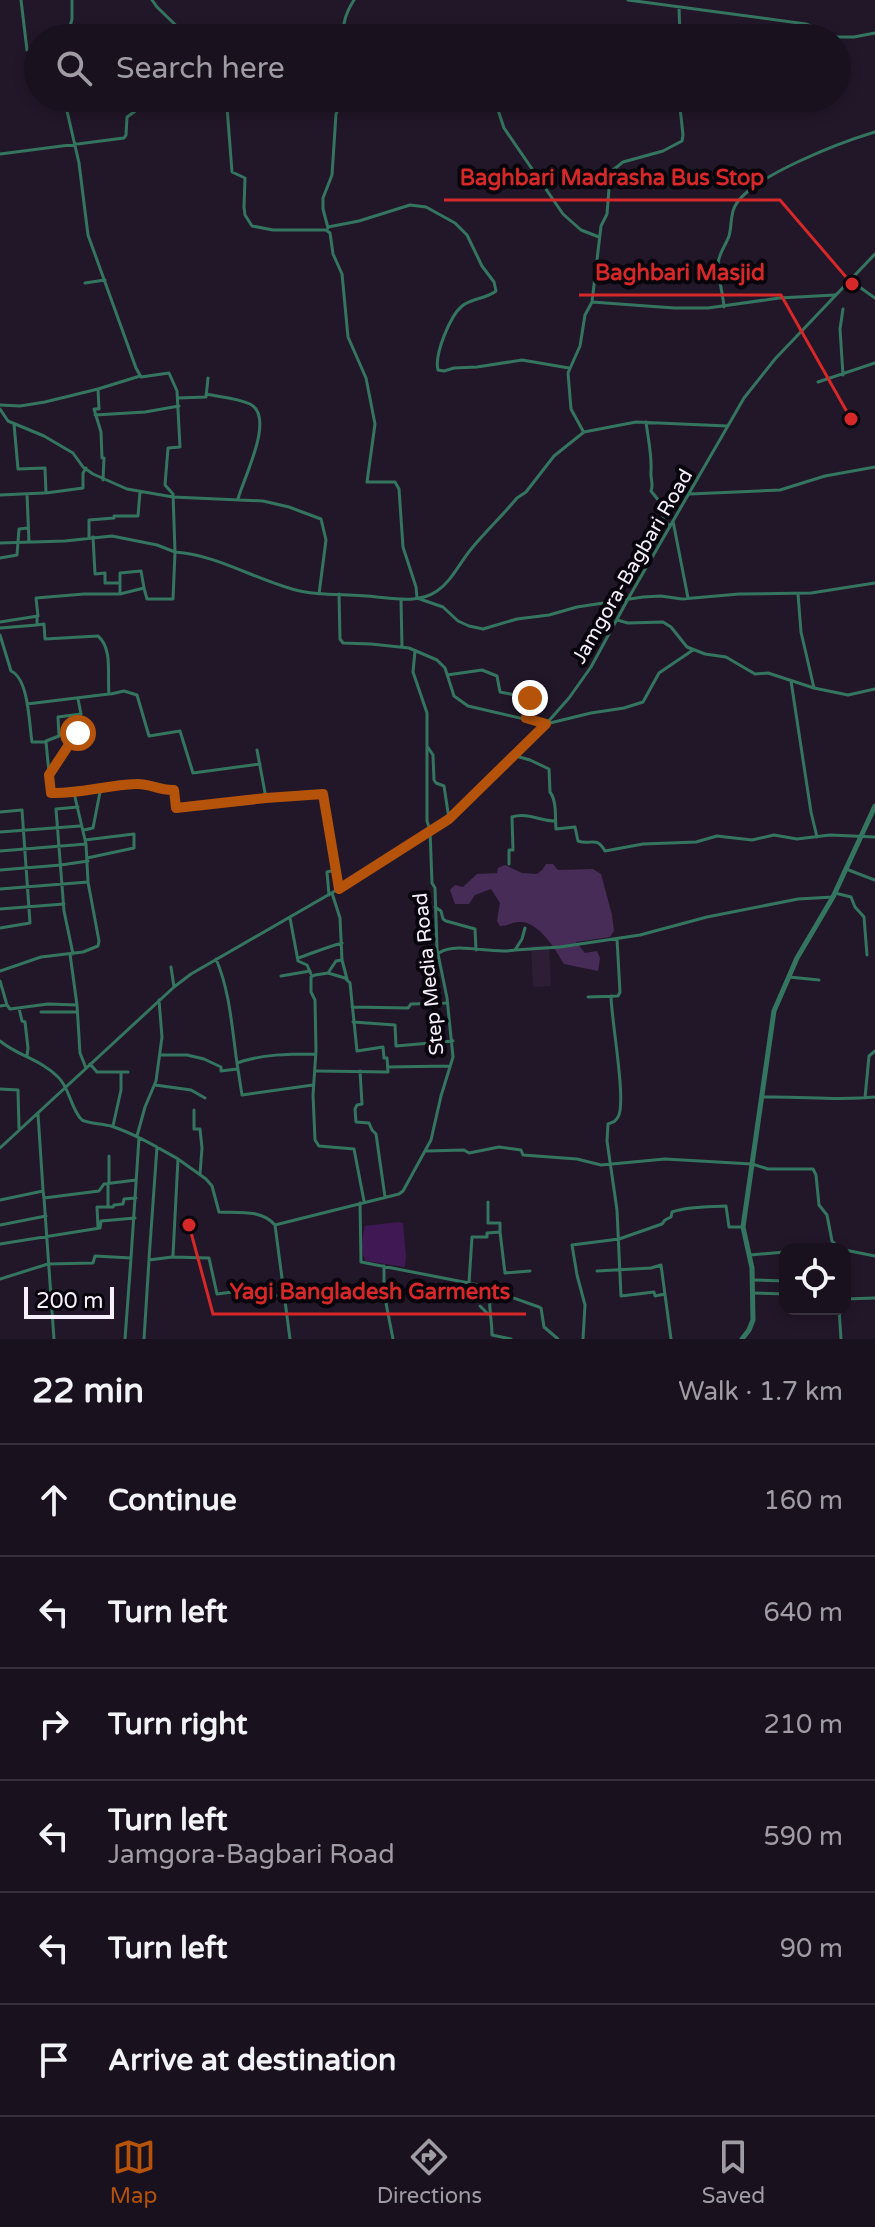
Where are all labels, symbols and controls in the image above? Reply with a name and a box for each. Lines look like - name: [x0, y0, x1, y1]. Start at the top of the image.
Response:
- search box: [24, 24, 851, 112]
- icon: search: [52, 46, 96, 90]
- text: Search here: [116, 50, 285, 87]
- callout: Baghbari Madrasha Bus Stop: [444, 154, 780, 200]
- text: Baghbari Madrasha Bus Stop: [460, 165, 764, 191]
- callout: Baghbari Masjid: [579, 249, 781, 295]
- text: Baghbari Masjid: [595, 260, 765, 286]
- street label: Jamgora-Bagbari Road: [567, 465, 698, 668]
- route end: [512, 680, 548, 716]
- route start: [60, 715, 96, 751]
- street label: Step Media Road: [409, 891, 449, 1056]
- map controls: [779, 1243, 851, 1315]
- button: locate: [779, 1243, 851, 1315]
- callout: Yagi Bangladesh Garments: [213, 1268, 526, 1314]
- text: Yagi Bangladesh Garments: [230, 1279, 511, 1305]
- scale bar: [24, 1283, 114, 1319]
- text: 200 m: [36, 1288, 103, 1314]
- text: 22 min: [32, 1371, 144, 1412]
- text: Walk · 1.7 km: [678, 1376, 843, 1407]
- icon: ahead: [32, 1478, 76, 1522]
- text: Continue: [108, 1482, 237, 1519]
- text: 160 m: [763, 1485, 843, 1516]
- icon: left: [32, 1590, 76, 1634]
- text: Turn left: [108, 1594, 227, 1631]
- text: 640 m: [763, 1597, 843, 1628]
- icon: right: [32, 1702, 76, 1746]
- text: Turn right: [108, 1706, 248, 1743]
- text: 210 m: [763, 1709, 843, 1740]
- text: Turn left: [108, 1802, 227, 1839]
- icon: left: [32, 1814, 76, 1858]
- text: 590 m: [763, 1821, 843, 1852]
- text: Jamgora-Bagbari Road: [108, 1839, 395, 1870]
- icon: left: [32, 1926, 76, 1970]
- text: Turn left: [108, 1930, 227, 1967]
- text: 90 m: [780, 1933, 843, 1964]
- icon: arrive: [32, 2038, 76, 2082]
- text: Arrive at destination: [108, 2042, 396, 2079]
- tab: Map: [110, 2135, 157, 2209]
- tab: Directions: [377, 2135, 482, 2209]
- tab: Saved: [702, 2135, 765, 2209]

